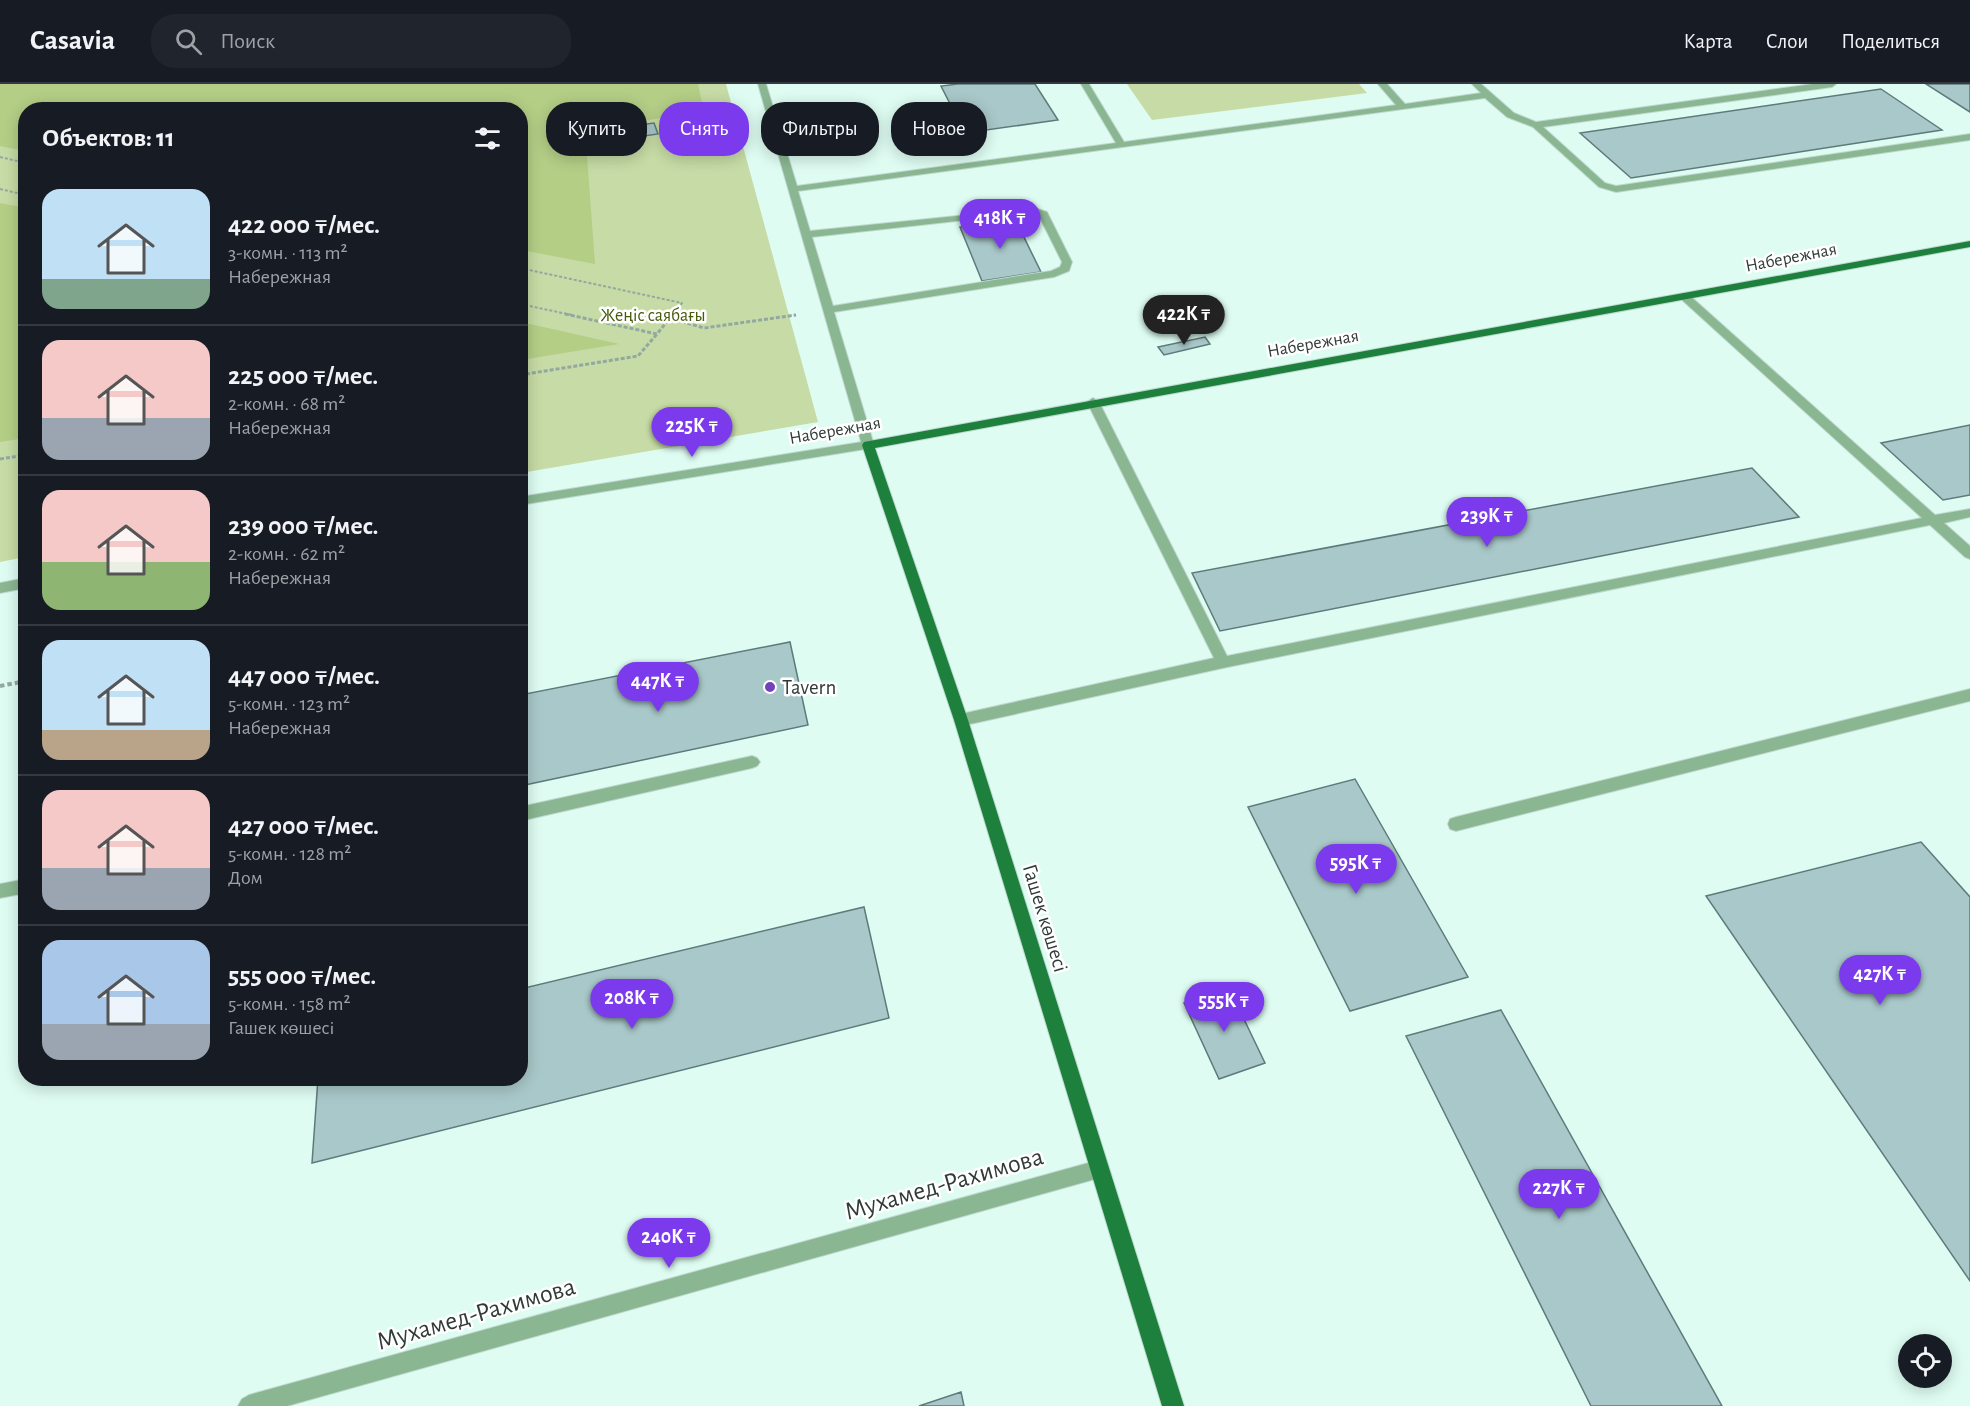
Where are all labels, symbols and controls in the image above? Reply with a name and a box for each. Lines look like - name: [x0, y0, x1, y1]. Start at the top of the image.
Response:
- search box: [151, 14, 571, 68]
- icon: search: [172, 25, 205, 58]
- text: Casavia: [30, 27, 115, 55]
- text: Поиск: [220, 30, 275, 52]
- text: Карта: [1683, 31, 1733, 52]
- text: Слои: [1766, 31, 1808, 52]
- text: Поделиться: [1841, 31, 1940, 52]
- chip: Купить: [546, 102, 647, 156]
- chip: Снять: [659, 102, 749, 156]
- chip: Фильтры: [761, 102, 879, 156]
- chip: Новое: [891, 102, 987, 156]
- icon: filters: [471, 122, 504, 155]
- text: Объектов: 11: [42, 125, 175, 151]
- pin: 418K ₸: [951, 199, 1049, 250]
- text: 418K ₸: [974, 208, 1026, 228]
- text: 422 000 ₸/мес.: [228, 212, 380, 238]
- icon: home: [90, 213, 162, 285]
- street label: Набережная: [1744, 239, 1838, 276]
- text: 3-комн. · 113 m²: [228, 243, 348, 263]
- text: Набережная: [228, 267, 331, 287]
- pin: 422K ₸: [1135, 295, 1233, 346]
- text: 422K ₸: [1157, 304, 1211, 324]
- park label: Жеңіс саябағы: [600, 306, 706, 325]
- street label: Набережная: [1266, 326, 1360, 361]
- text: 225 000 ₸/мес.: [228, 363, 378, 389]
- icon: home: [90, 364, 162, 436]
- text: 2-комн. · 68 m²: [228, 394, 345, 414]
- pin: 225K ₸: [643, 407, 741, 458]
- street label: Набережная: [788, 413, 882, 448]
- text: 225K ₸: [665, 416, 719, 436]
- text: Набережная: [228, 418, 331, 438]
- pin: 239K ₸: [1438, 497, 1536, 548]
- text: 239K ₸: [1460, 506, 1514, 526]
- text: 239 000 ₸/мес.: [228, 513, 379, 539]
- icon: home: [90, 514, 162, 586]
- text: 2-комн. · 62 m²: [228, 544, 345, 564]
- text: Набережная: [228, 568, 331, 588]
- pin: 447K ₸: [609, 662, 707, 713]
- text: 447 000 ₸/мес.: [228, 663, 380, 689]
- icon: home: [90, 664, 162, 736]
- text: 447K ₸: [631, 671, 685, 691]
- place label: Tavern: [782, 677, 836, 698]
- marker: Tavern: [763, 680, 777, 694]
- text: 5-комн. · 123 m²: [228, 694, 350, 714]
- text: Набережная: [228, 718, 331, 738]
- text: 427 000 ₸/мес.: [228, 813, 379, 839]
- icon: home: [90, 814, 162, 886]
- text: 5-комн. · 128 m²: [228, 844, 351, 864]
- pin: 595K ₸: [1307, 844, 1405, 895]
- text: 595K ₸: [1330, 853, 1382, 873]
- street label: Гашек көшесі: [1019, 862, 1071, 974]
- text: Дом: [228, 868, 263, 888]
- pin: 427K ₸: [1831, 955, 1929, 1006]
- text: 555 000 ₸/мес.: [228, 963, 376, 989]
- icon: home: [90, 964, 162, 1036]
- text: 427K ₸: [1853, 964, 1907, 984]
- pin: 208K ₸: [583, 979, 681, 1030]
- pin: 555K ₸: [1175, 982, 1273, 1033]
- text: 208K ₸: [604, 988, 660, 1008]
- text: 555K ₸: [1198, 991, 1250, 1011]
- text: 5-комн. · 158 m²: [228, 994, 350, 1014]
- text: Гашек көшесі: [228, 1018, 334, 1038]
- street label: Мухамед-Рахимова: [842, 1143, 1046, 1225]
- pin: 227K ₸: [1510, 1169, 1608, 1220]
- text: 227K ₸: [1532, 1178, 1586, 1198]
- pin: 240K ₸: [620, 1218, 718, 1269]
- text: 240K ₸: [641, 1227, 697, 1247]
- street label: Мухамед-Рахимова: [374, 1273, 578, 1355]
- map controls: [1898, 1334, 1952, 1388]
- button: locate: [1898, 1334, 1952, 1388]

